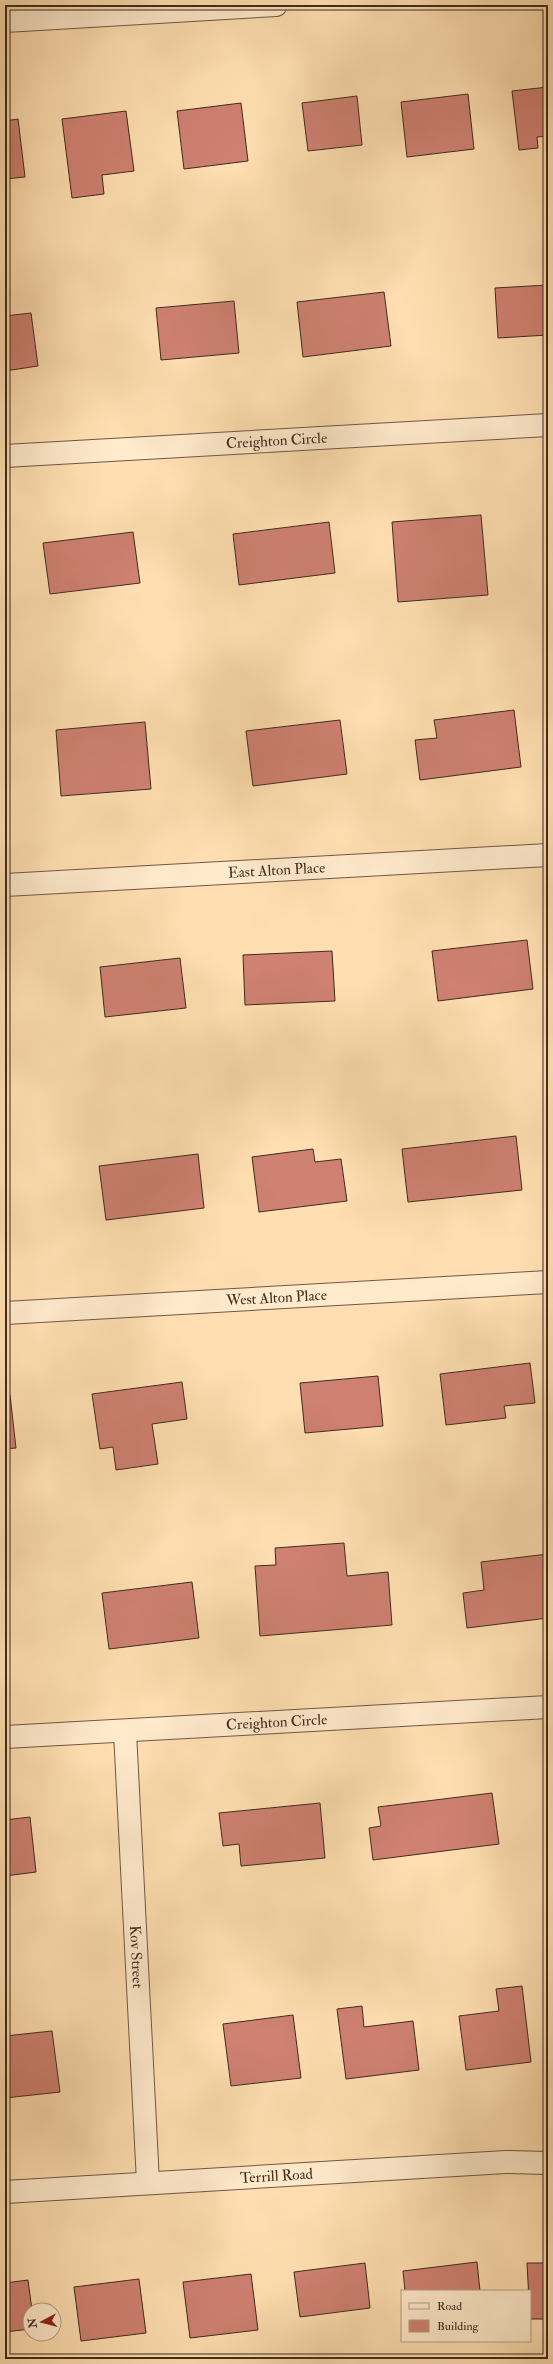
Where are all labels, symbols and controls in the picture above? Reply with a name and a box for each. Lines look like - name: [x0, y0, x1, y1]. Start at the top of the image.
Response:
- street label: Creighton Circle: [225, 429, 328, 453]
- street label: East Alton Place: [227, 858, 326, 883]
- street label: West Alton Place: [225, 1286, 327, 1310]
- street label: Creighton Circle: [225, 1710, 328, 1735]
- street label: Kov Street: [125, 1925, 147, 1989]
- street label: Terrill Road: [240, 2165, 314, 2188]
- legend: [401, 2290, 531, 2342]
- text: Road: [437, 2299, 462, 2314]
- north arrow: [22, 2302, 62, 2342]
- text: N: [25, 2316, 40, 2330]
- text: Building: [437, 2319, 480, 2334]

